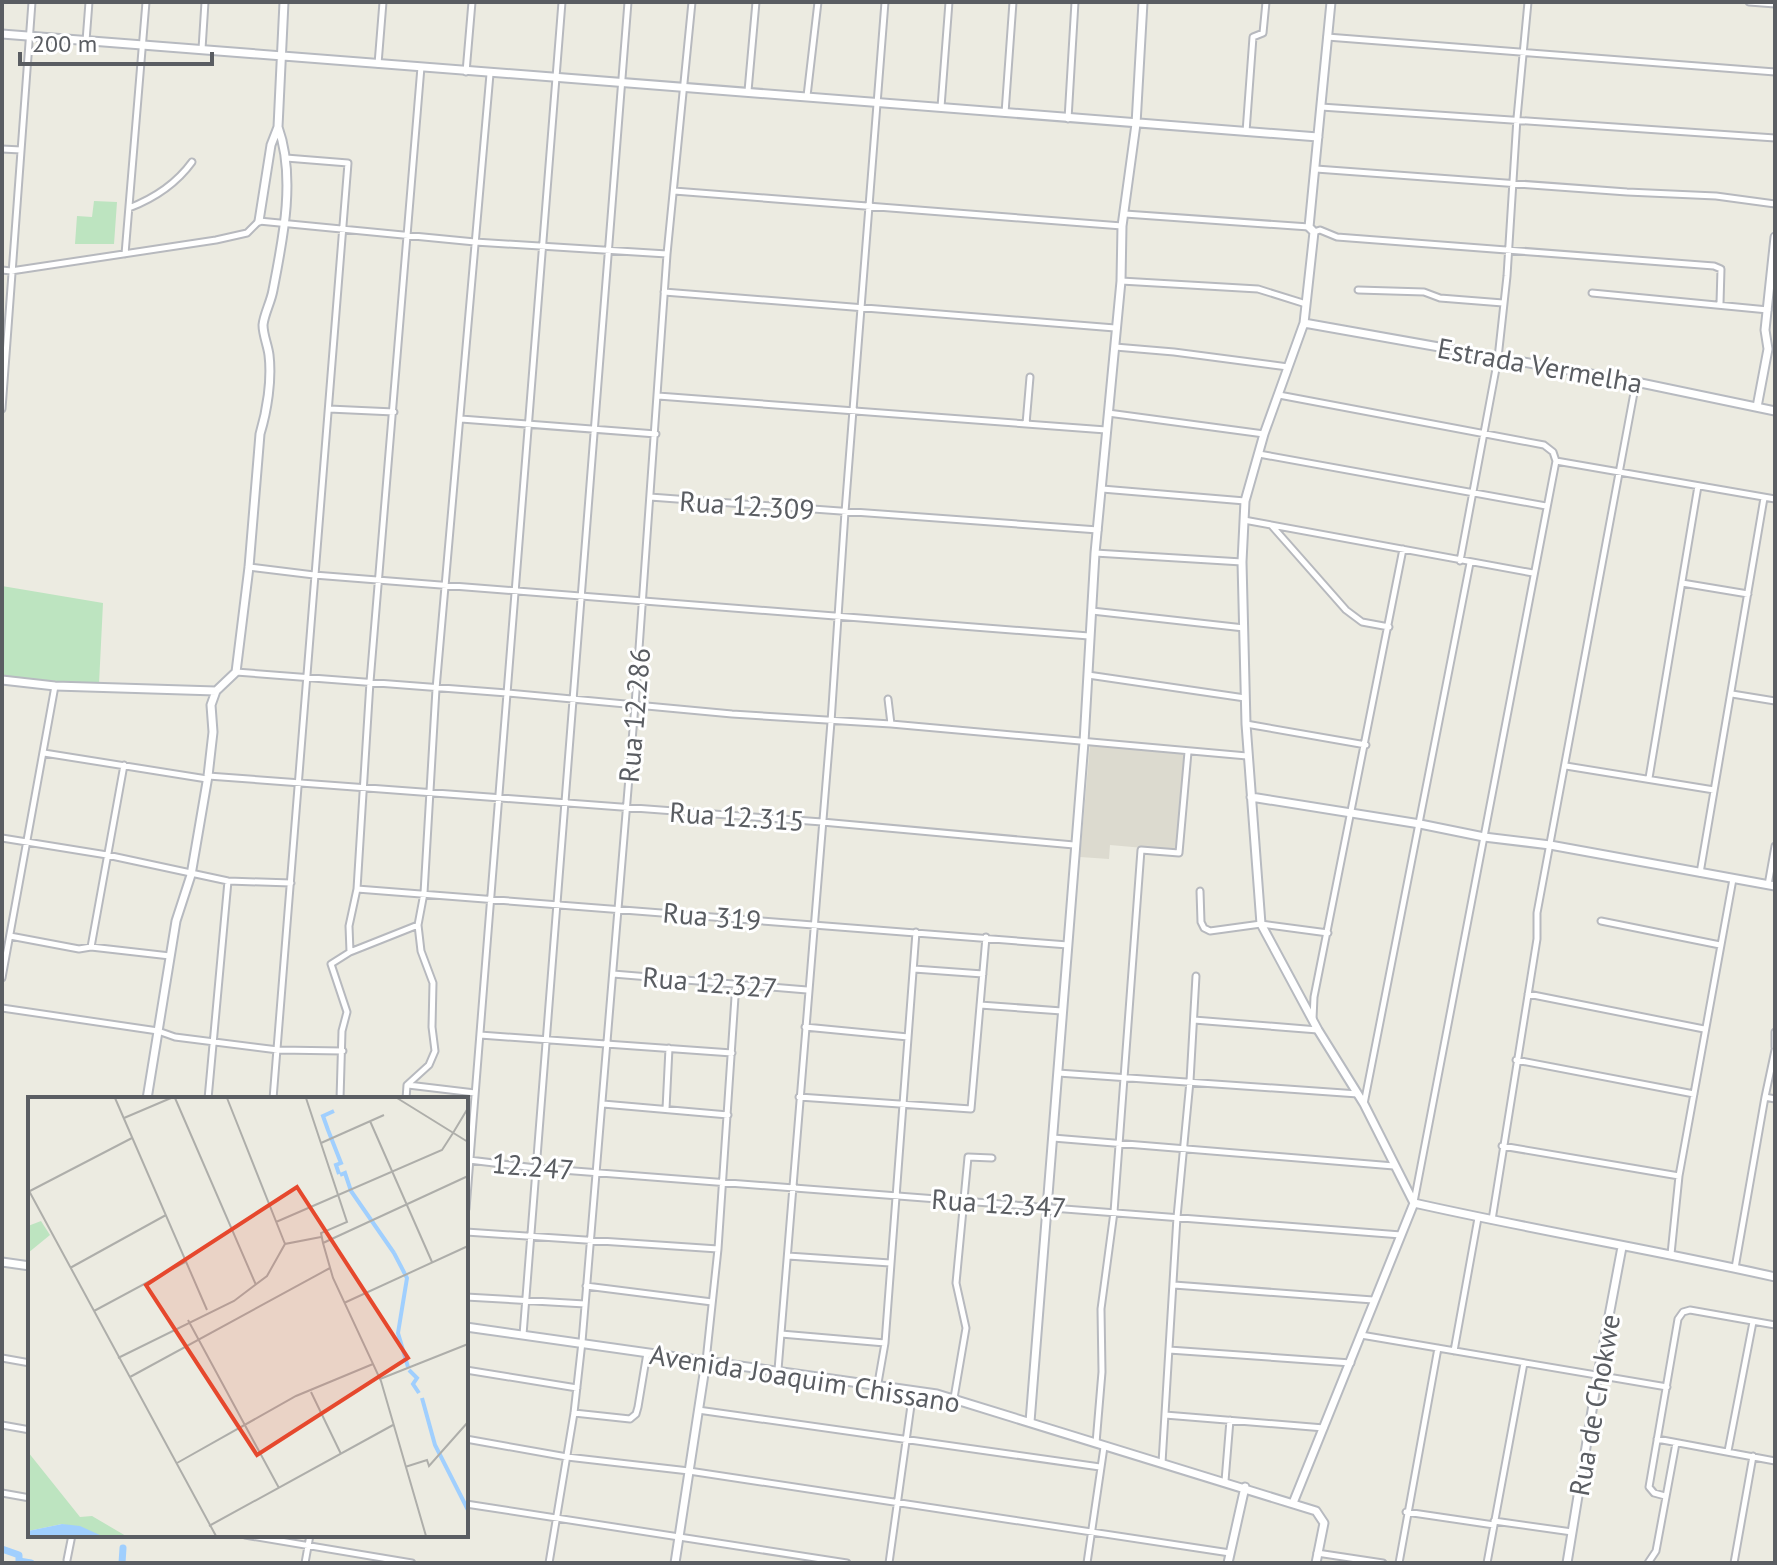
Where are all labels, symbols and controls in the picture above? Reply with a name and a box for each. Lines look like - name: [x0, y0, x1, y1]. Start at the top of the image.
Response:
- scale bar: [20, 16, 212, 66]
- text: 200 m: [32, 28, 97, 59]
- street label: Estrada Vermelha: [1435, 329, 1645, 401]
- street label: Rua 12.309: [678, 482, 816, 528]
- street label: Rua 12.286: [610, 646, 658, 784]
- street label: Rua 12.315: [668, 793, 806, 839]
- street label: Rua 319: [661, 893, 763, 939]
- street label: Rua 12.327: [641, 958, 779, 1006]
- inset map: [28, 1097, 468, 1537]
- street label: 12.247: [490, 1144, 576, 1188]
- street label: Rua 12.347: [930, 1180, 1068, 1226]
- street label: Rua de Chokwe: [1560, 1311, 1628, 1499]
- street label: Avenida Joaquim Chissano: [647, 1335, 963, 1421]

